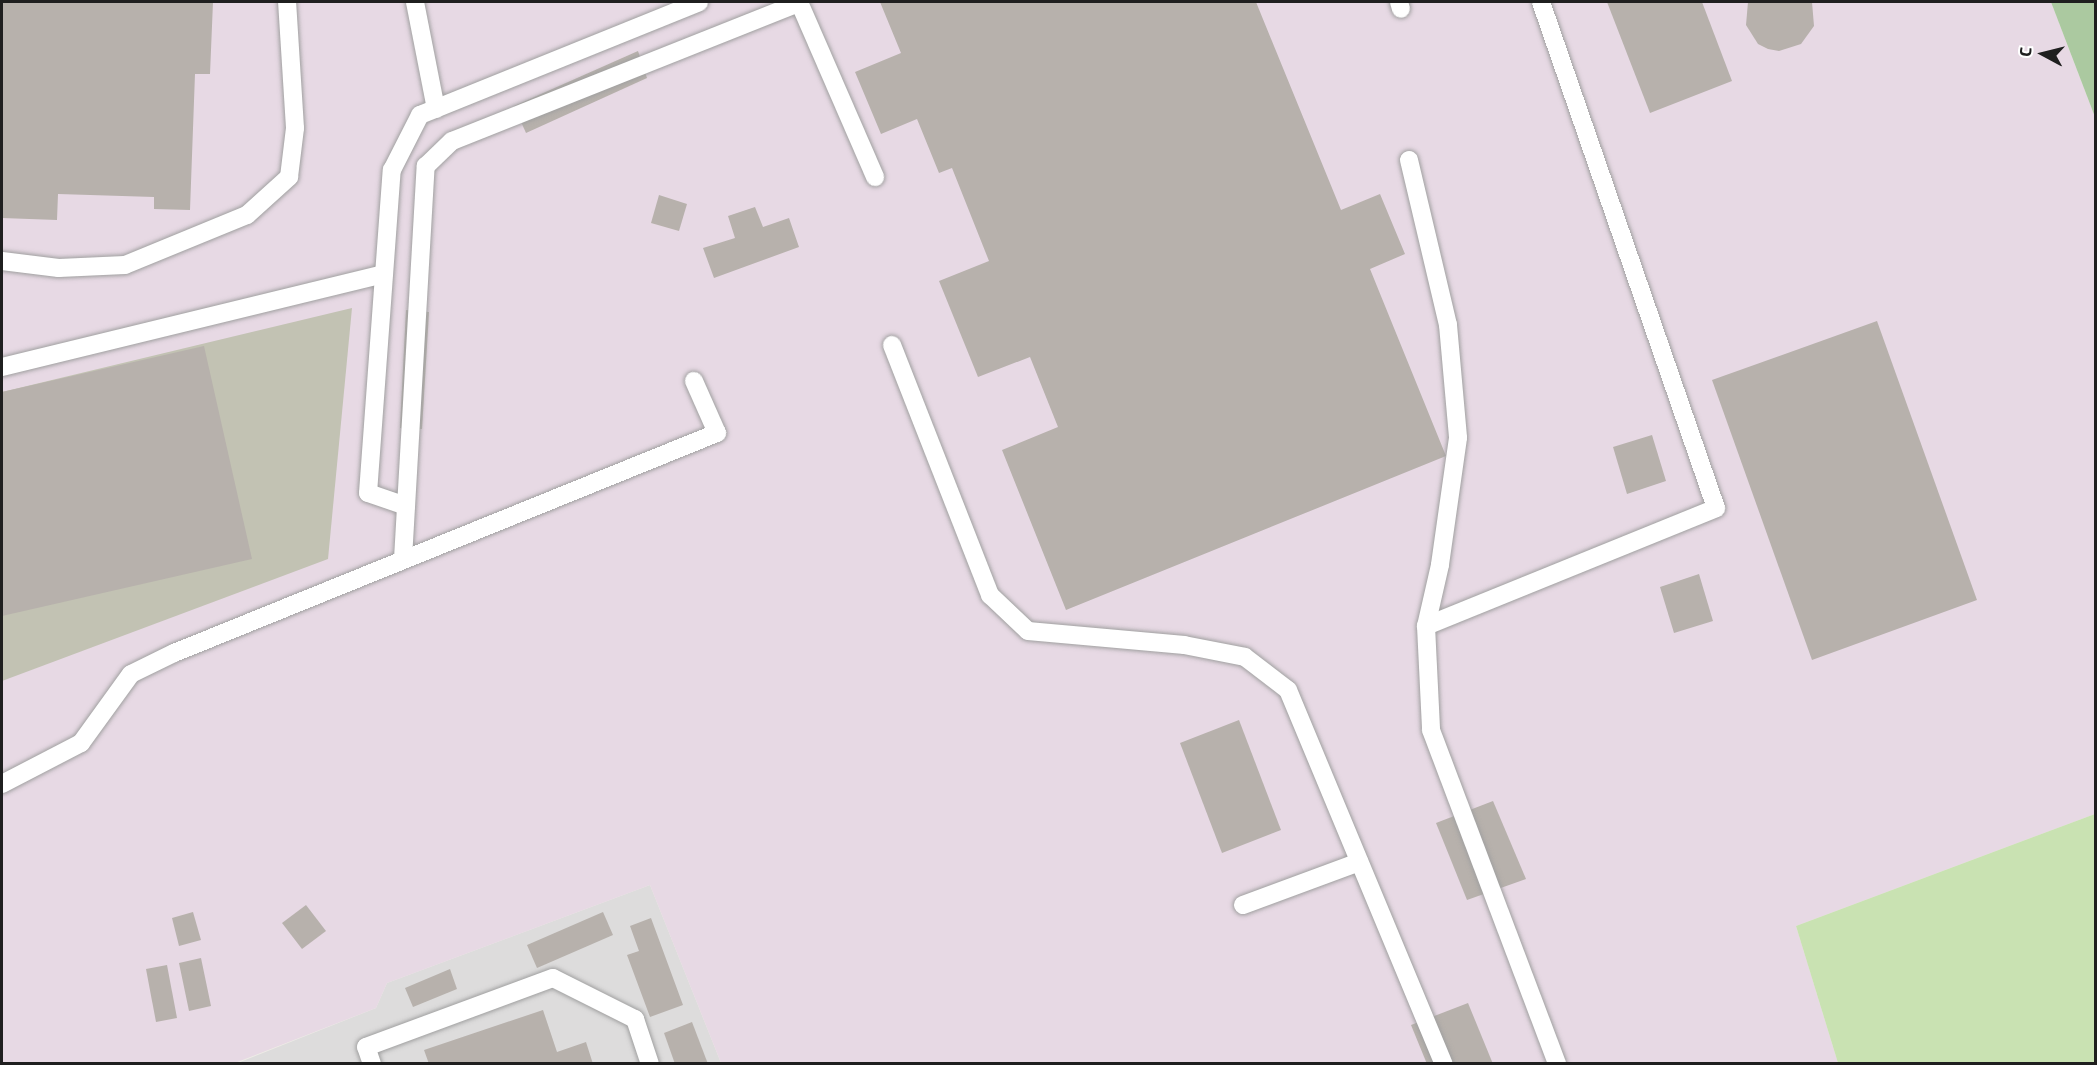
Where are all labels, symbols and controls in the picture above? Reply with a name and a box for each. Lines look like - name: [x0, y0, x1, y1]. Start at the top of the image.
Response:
- north arrow: [2013, 24, 2073, 84]
- text: С: [2015, 46, 2035, 58]

